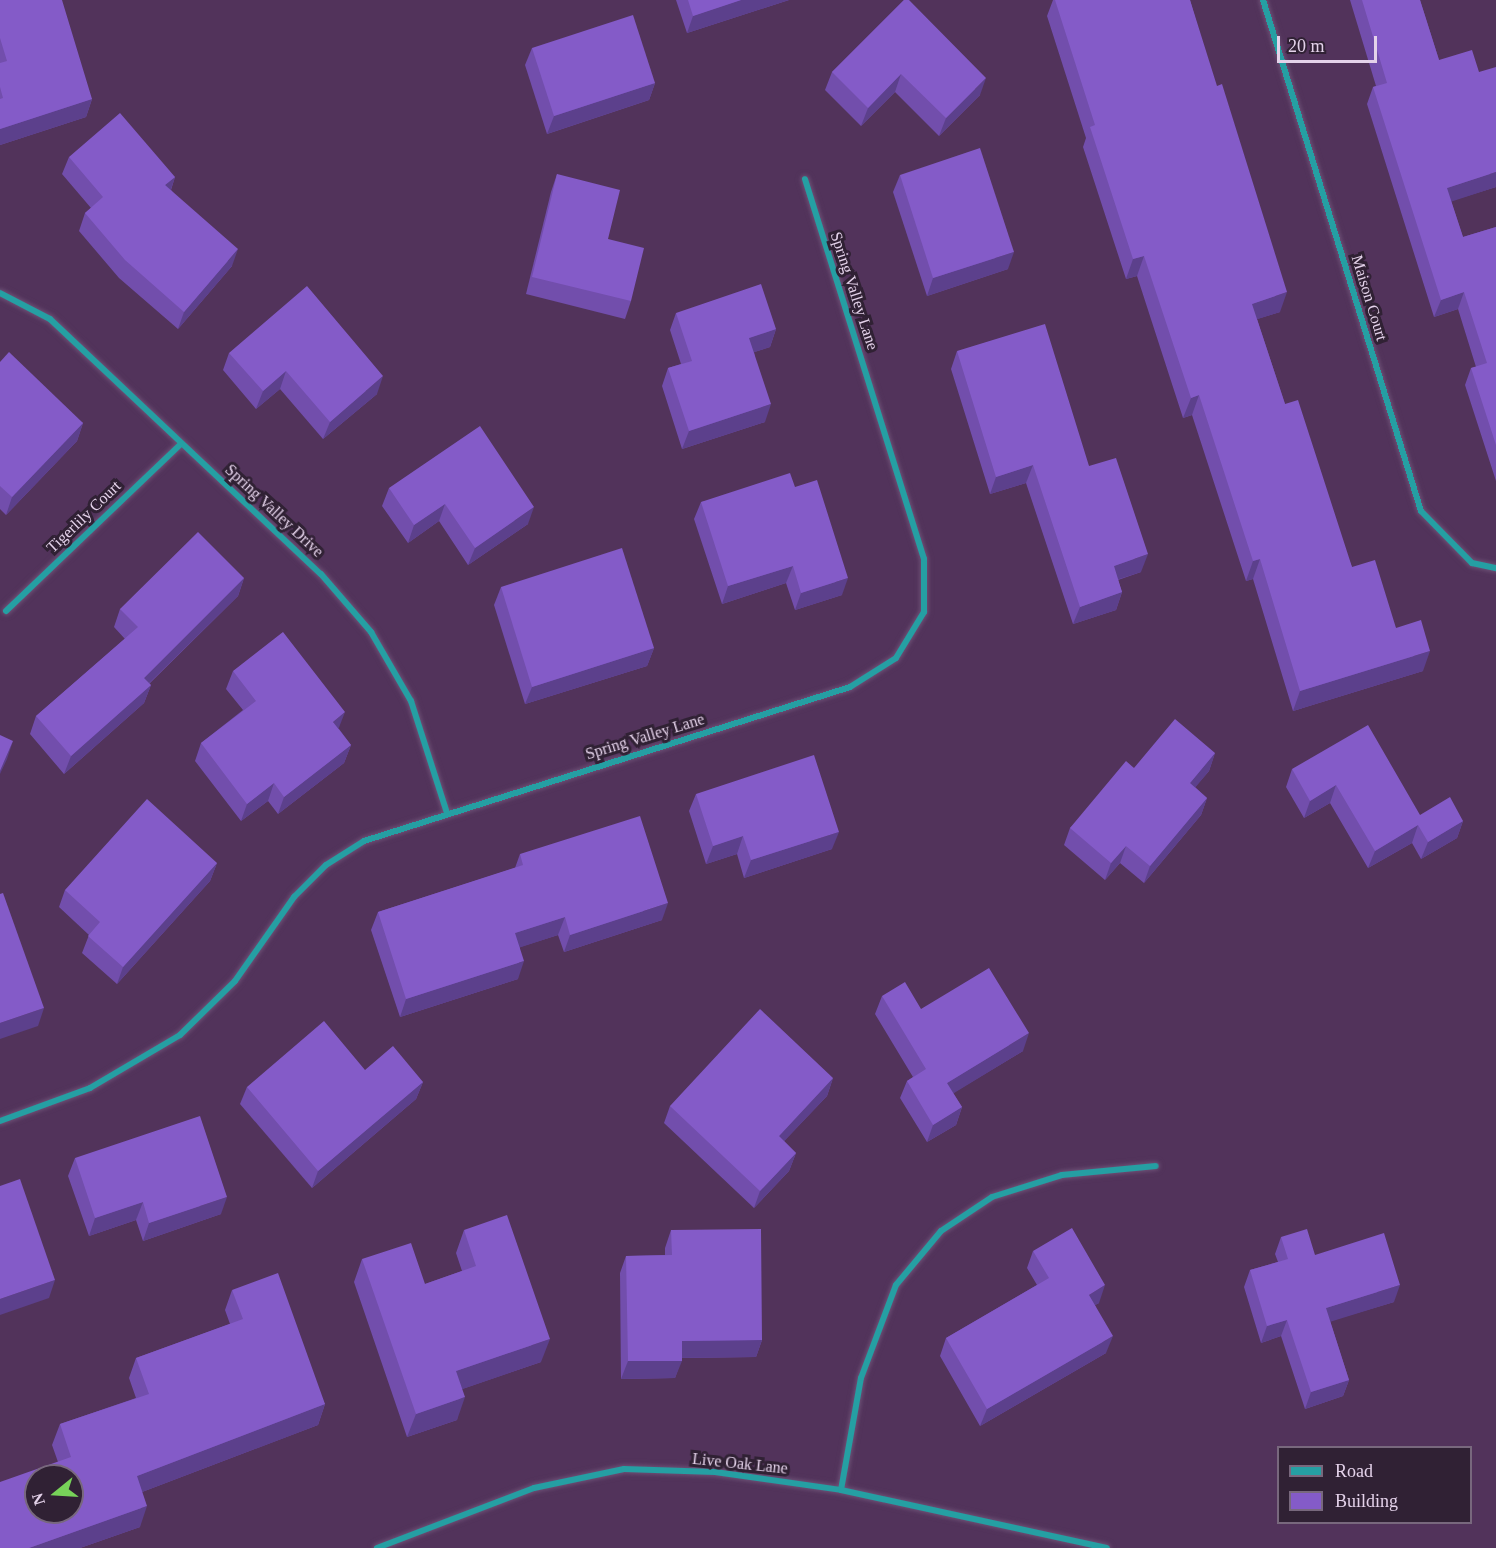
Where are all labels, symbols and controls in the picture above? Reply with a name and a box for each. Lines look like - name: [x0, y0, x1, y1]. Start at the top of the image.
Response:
- scale bar: [1280, 24, 1380, 62]
- text: 20 m: [1288, 36, 1325, 56]
- street label: Spring Valley Lane: [826, 229, 882, 353]
- street label: Maison Court: [1347, 253, 1391, 343]
- street label: Spring Valley Drive: [221, 460, 327, 562]
- street label: Tigerlily Court: [43, 477, 125, 557]
- street label: Spring Valley Lane: [583, 710, 707, 764]
- legend: [1277, 1446, 1472, 1524]
- street label: Live Oak Lane: [691, 1449, 789, 1479]
- text: Road: [1335, 1461, 1373, 1481]
- north arrow: [24, 1464, 84, 1524]
- text: N: [28, 1491, 48, 1507]
- text: Building: [1335, 1491, 1398, 1511]

